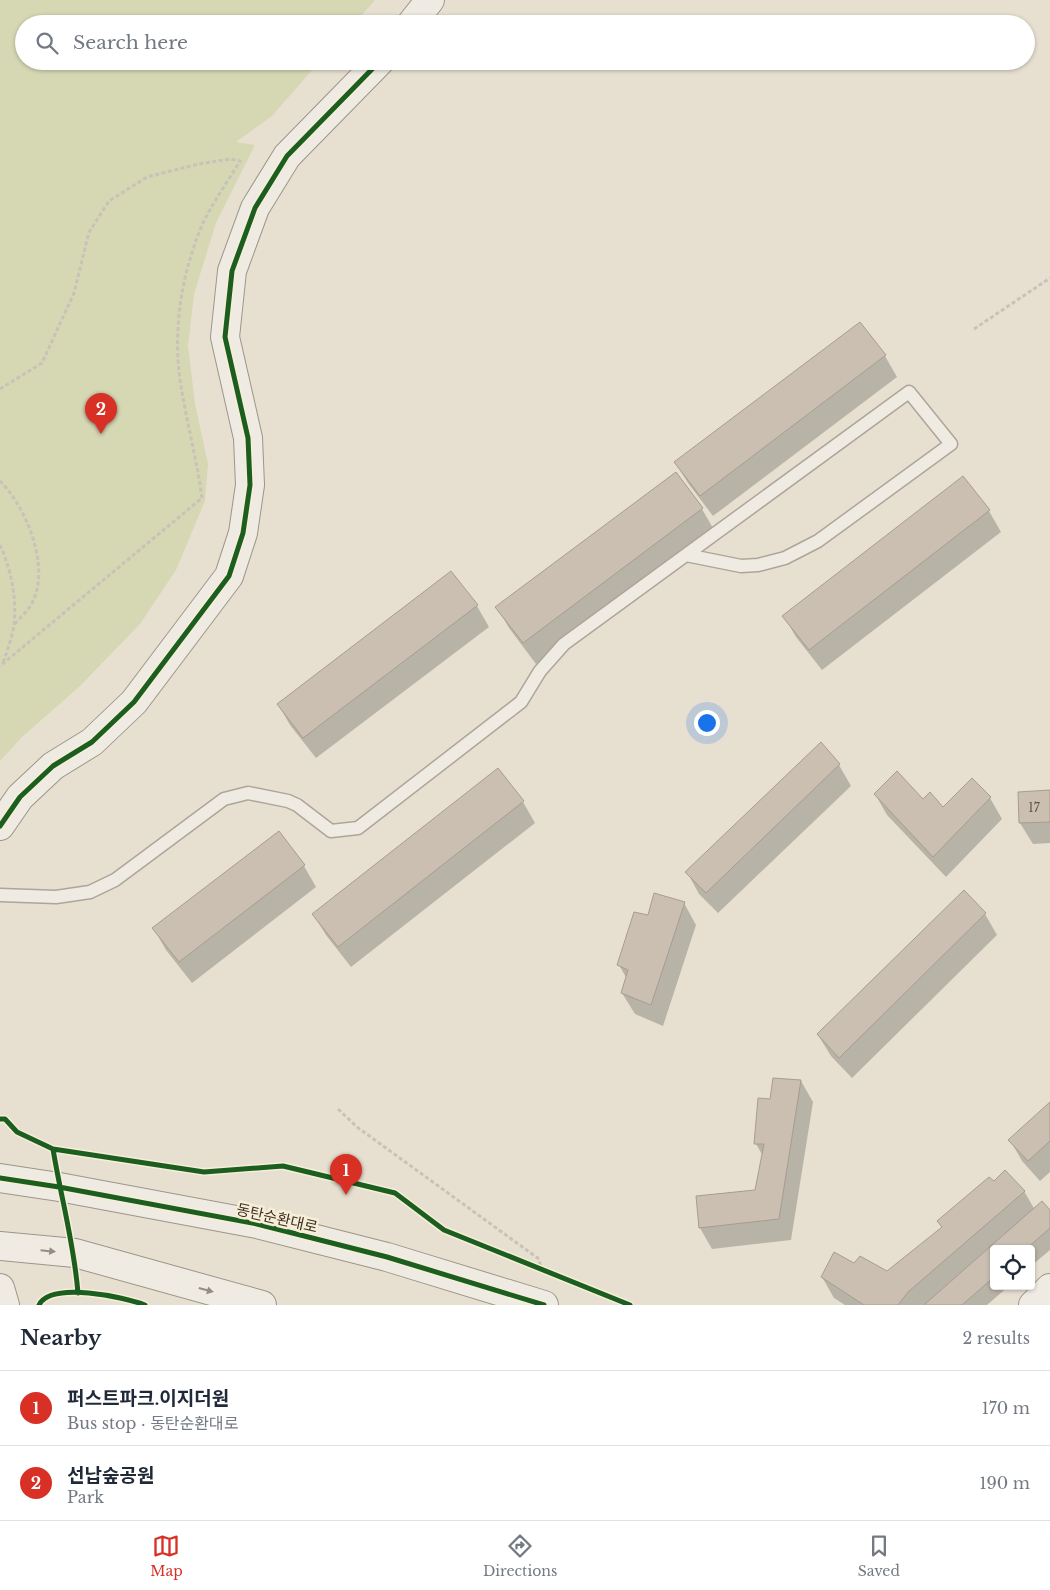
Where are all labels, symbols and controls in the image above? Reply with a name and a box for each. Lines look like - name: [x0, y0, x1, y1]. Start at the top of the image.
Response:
- search box: [15, 15, 1035, 70]
- icon: search: [33, 29, 61, 57]
- text: Search here: [73, 31, 188, 54]
- pin: 2: [85, 393, 117, 434]
- your location: [694, 710, 720, 736]
- house number: 17: [1028, 800, 1041, 815]
- pin: 1: [330, 1154, 362, 1195]
- street label: 동탄순환대로: [235, 1199, 319, 1237]
- map controls: [990, 1245, 1035, 1290]
- button: locate: [990, 1245, 1035, 1290]
- one-way arrow: [41, 1247, 57, 1255]
- one-way arrow: [198, 1286, 213, 1294]
- text: Nearby: [20, 1325, 101, 1351]
- text: 2 results: [962, 1328, 1030, 1348]
- text: 퍼스트파크.이지더원: [67, 1387, 229, 1410]
- text: 1: [33, 1398, 39, 1418]
- text: 170 m: [982, 1398, 1030, 1418]
- text: Bus stop · 동탄순환대로: [67, 1413, 238, 1433]
- text: 선납숲공원: [67, 1464, 154, 1487]
- text: 2: [31, 1473, 41, 1493]
- text: 190 m: [979, 1473, 1030, 1493]
- text: Park: [67, 1487, 104, 1507]
- tab: Map: [150, 1532, 183, 1580]
- tab: Directions: [483, 1532, 557, 1580]
- tab: Saved: [858, 1532, 900, 1580]

